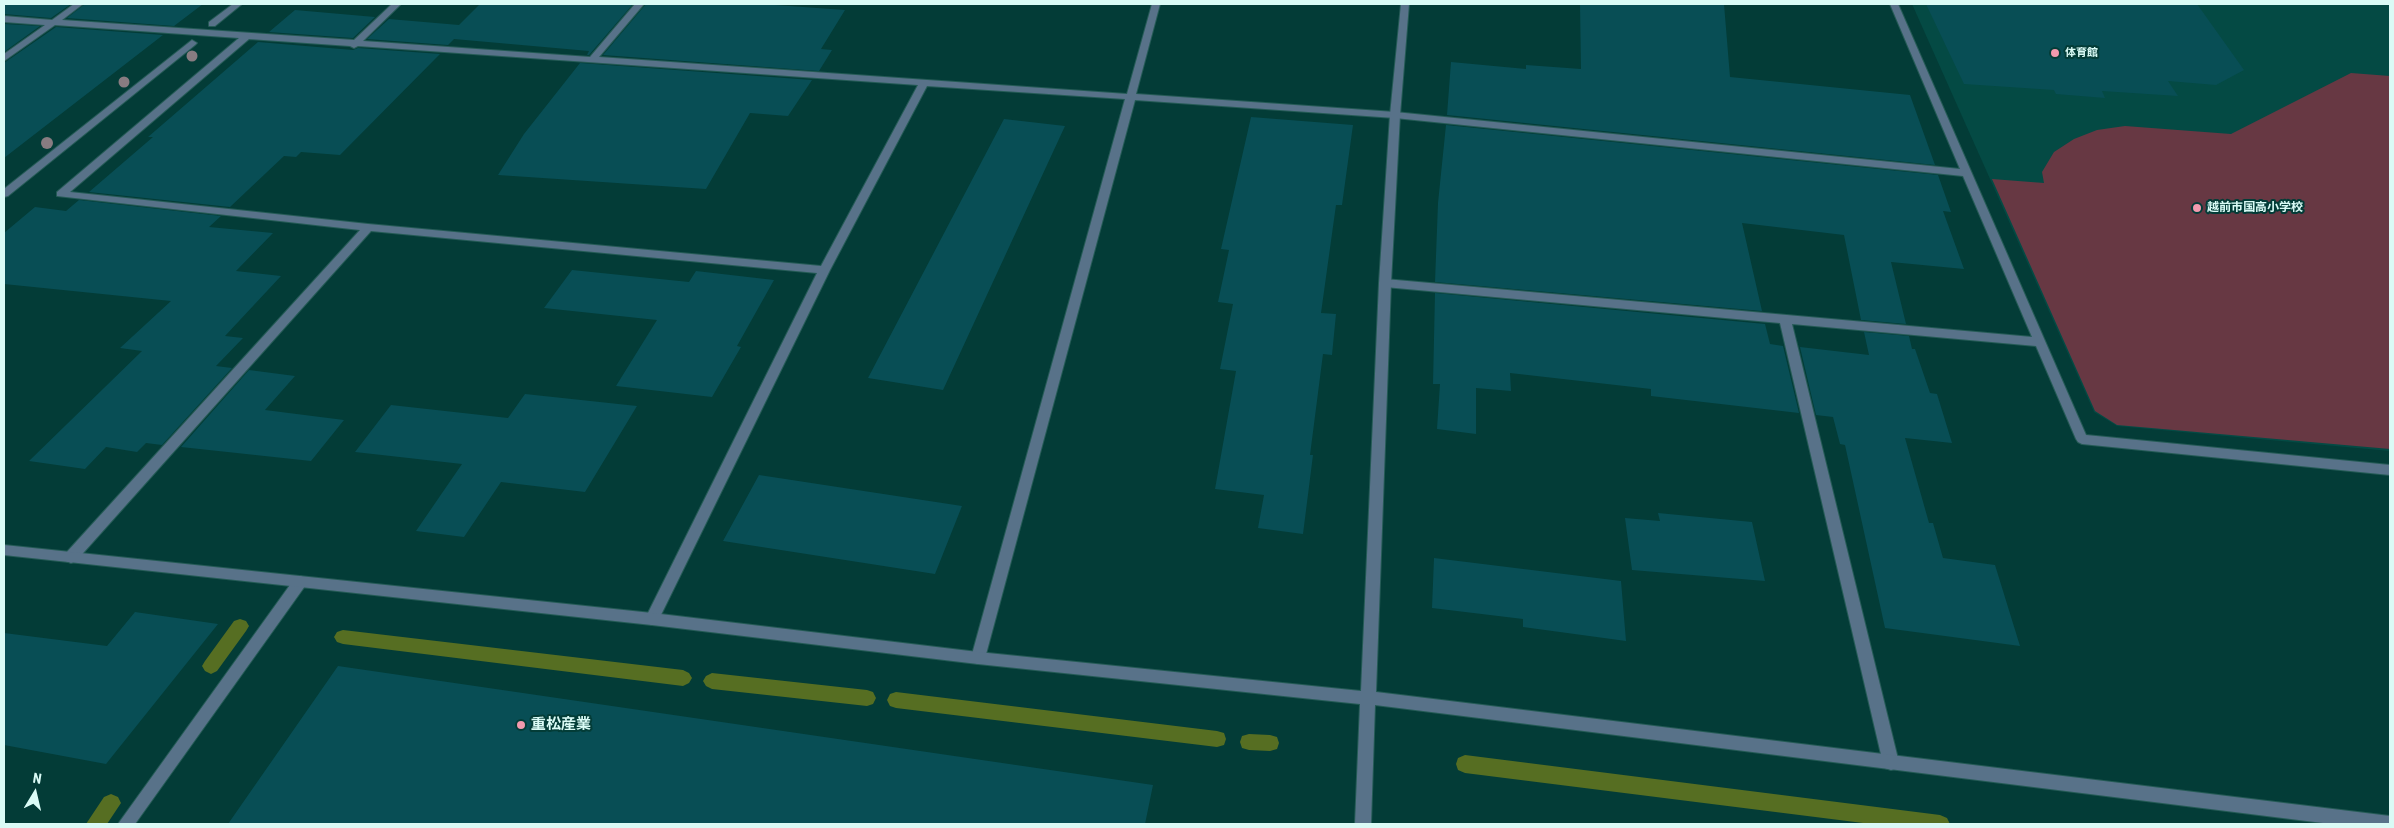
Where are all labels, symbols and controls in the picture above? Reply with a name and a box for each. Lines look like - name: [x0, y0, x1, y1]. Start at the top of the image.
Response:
- place label: 体育館: [2065, 46, 2098, 60]
- marker: 体育館: [2049, 47, 2061, 59]
- place label: 越前市国高小学校: [2207, 201, 2303, 215]
- marker: 越前市国高小学校: [2191, 202, 2203, 214]
- place label: 重松産業: [531, 716, 591, 734]
- marker: 重松産業: [515, 719, 527, 731]
- north arrow: [10, 768, 60, 818]
- text: N: [32, 770, 43, 787]

